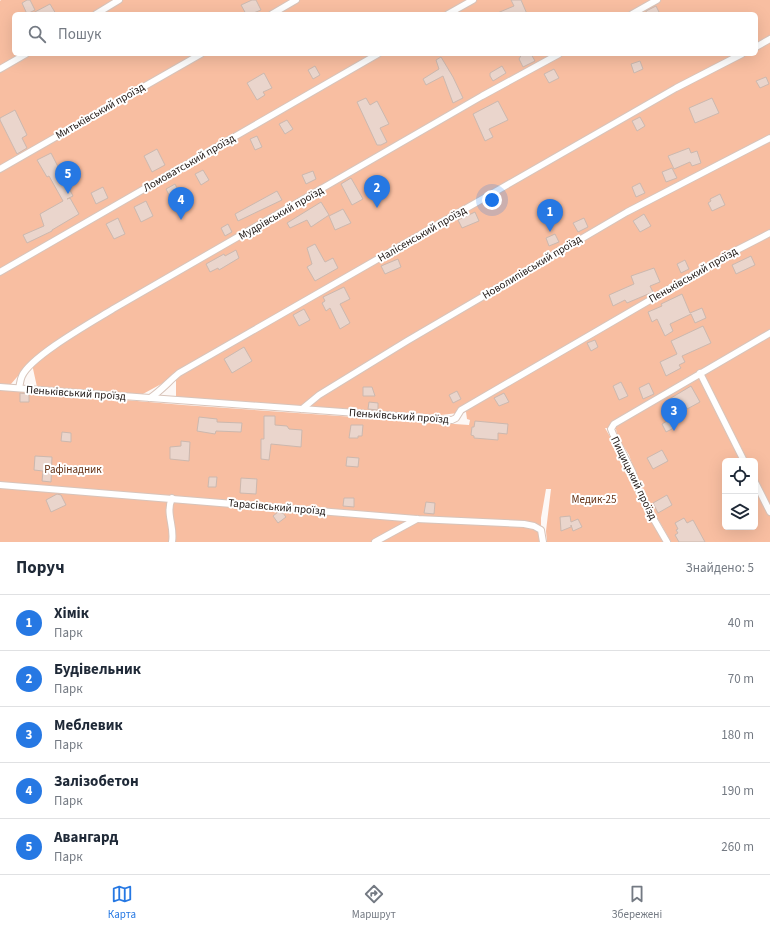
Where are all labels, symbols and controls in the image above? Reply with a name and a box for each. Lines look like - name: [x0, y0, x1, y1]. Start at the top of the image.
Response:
- search box: [12, 12, 758, 56]
- icon: search: [26, 23, 48, 45]
- text: Пошук: [58, 24, 101, 45]
- street label: Митьківський проїзд: [53, 79, 147, 143]
- street label: Ломоватський проїзд: [140, 130, 238, 195]
- pin: 5: [55, 161, 81, 194]
- pin: 2: [364, 175, 390, 208]
- street label: Мудрівський проїзд: [236, 183, 326, 243]
- pin: 4: [168, 187, 194, 220]
- your location: [482, 190, 502, 210]
- pin: 1: [537, 199, 563, 232]
- street label: Налісенський проїзд: [375, 202, 469, 265]
- street label: Новолипівський проїзд: [480, 231, 585, 303]
- street label: Пеньківський проїзд: [646, 243, 740, 307]
- street label: Пеньківський проїзд: [26, 382, 127, 404]
- pin: 3: [661, 398, 687, 431]
- street label: Пеньківський проїзд: [349, 405, 450, 427]
- street label: Пищицький проїзд: [607, 434, 661, 522]
- map controls: [722, 458, 758, 530]
- button: locate: [722, 458, 758, 494]
- park label: Рафінадник: [44, 462, 102, 477]
- park label: Медик-25: [571, 492, 617, 507]
- button: layers: [722, 494, 758, 530]
- street label: Тарасівський проїзд: [228, 495, 326, 519]
- text: Поруч: [16, 556, 65, 580]
- text: Знайдено: 5: [686, 559, 754, 577]
- text: Хімік: [54, 603, 89, 624]
- text: 1: [26, 614, 32, 632]
- text: 40 m: [728, 614, 754, 632]
- text: Парк: [54, 624, 83, 642]
- text: Будівельник: [54, 659, 141, 680]
- text: 2: [26, 670, 32, 688]
- text: 70 m: [728, 670, 754, 688]
- text: Парк: [54, 680, 83, 698]
- text: Меблевик: [54, 715, 123, 736]
- text: 3: [26, 726, 32, 744]
- text: 180 m: [721, 726, 754, 744]
- text: Парк: [54, 736, 83, 754]
- text: Залізобетон: [54, 771, 139, 792]
- text: 4: [26, 782, 32, 800]
- text: 190 m: [721, 782, 754, 800]
- text: Парк: [54, 792, 83, 810]
- text: Авангард: [54, 827, 118, 848]
- text: 5: [26, 838, 32, 856]
- text: 260 m: [721, 838, 754, 856]
- text: Парк: [54, 848, 83, 866]
- tab: Карта: [108, 883, 136, 922]
- tab: Маршрут: [352, 883, 396, 922]
- tab: Збережені: [611, 883, 662, 922]

